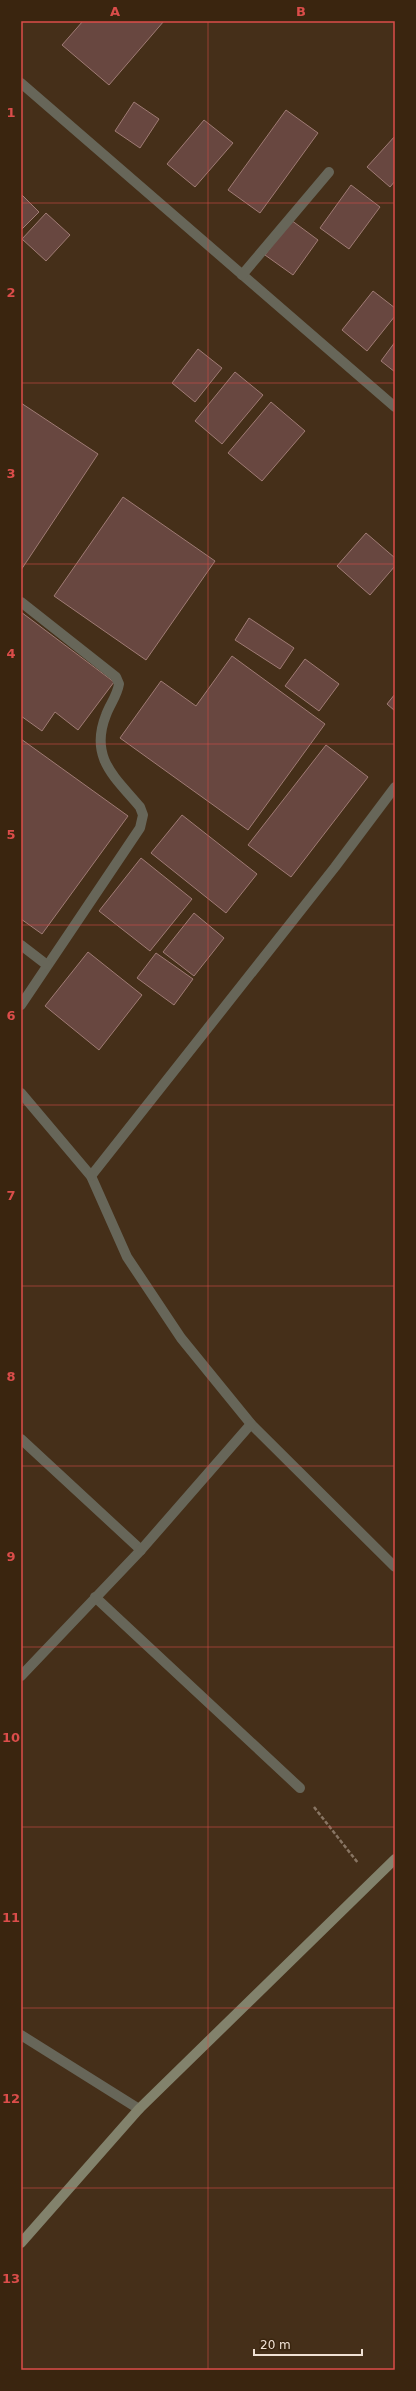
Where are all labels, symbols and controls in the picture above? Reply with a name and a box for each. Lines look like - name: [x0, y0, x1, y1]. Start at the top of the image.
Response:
- text: A: [110, 4, 120, 19]
- text: B: [296, 4, 306, 19]
- text: 1: [6, 105, 16, 120]
- text: 2: [6, 285, 16, 300]
- text: 3: [6, 466, 16, 481]
- text: 4: [6, 646, 16, 661]
- text: 5: [6, 827, 16, 842]
- text: 6: [6, 1008, 16, 1023]
- text: 7: [6, 1188, 16, 1203]
- text: 8: [6, 1369, 16, 1384]
- text: 9: [6, 1549, 16, 1564]
- text: 10: [2, 1730, 20, 1745]
- text: 11: [2, 1910, 20, 1925]
- text: 12: [2, 2091, 20, 2106]
- text: 13: [2, 2271, 20, 2286]
- scale bar: [254, 2331, 362, 2357]
- text: 20 m: [260, 2338, 291, 2352]

